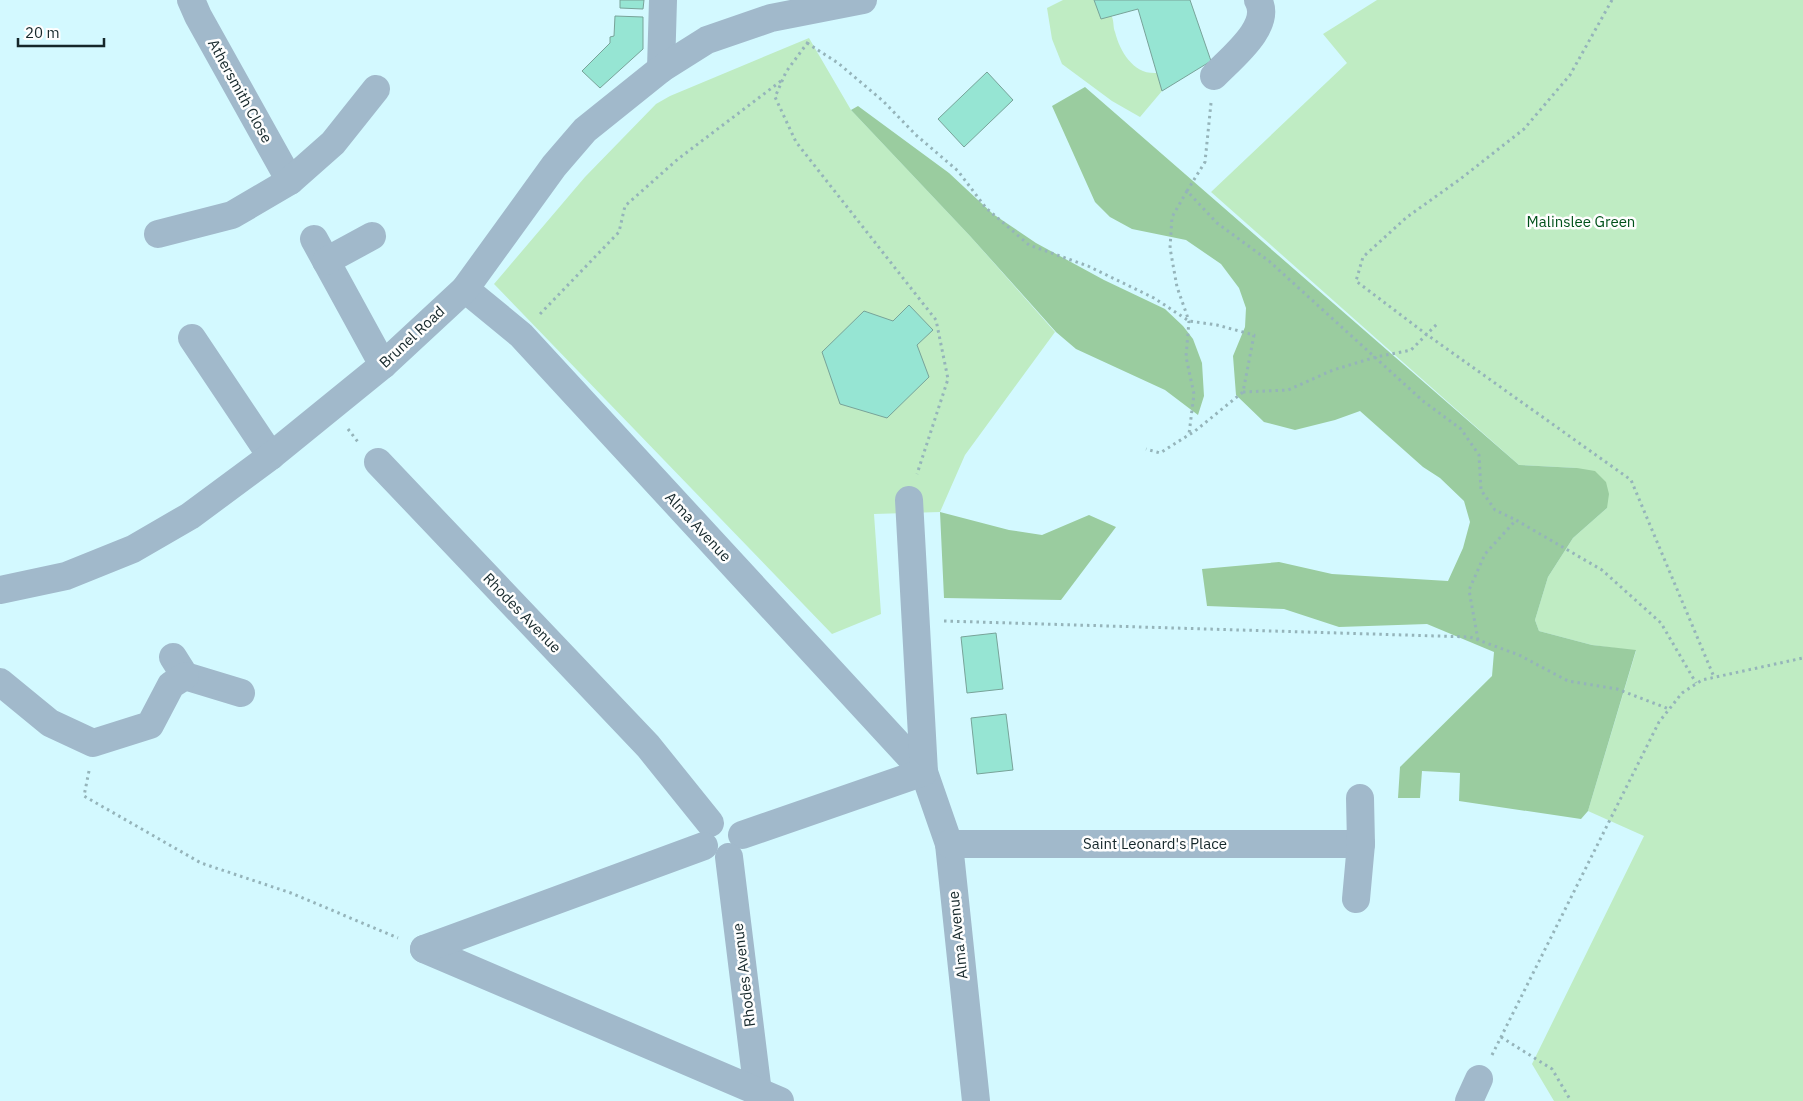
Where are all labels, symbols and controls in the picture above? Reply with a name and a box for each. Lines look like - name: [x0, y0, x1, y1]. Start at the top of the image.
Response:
- scale bar: [18, 15, 104, 47]
- text: 20 m: [25, 23, 60, 42]
- street label: Athersmith Close: [204, 35, 277, 146]
- park label: Malinslee Green: [1527, 212, 1635, 231]
- street label: Brunel Road: [375, 301, 448, 372]
- street label: Alma Avenue: [661, 488, 735, 565]
- street label: Rhodes Avenue: [479, 569, 565, 657]
- street label: Saint Leonard's Place: [1083, 834, 1227, 853]
- street label: Alma Avenue: [943, 890, 972, 980]
- street label: Rhodes Avenue: [728, 922, 759, 1028]

